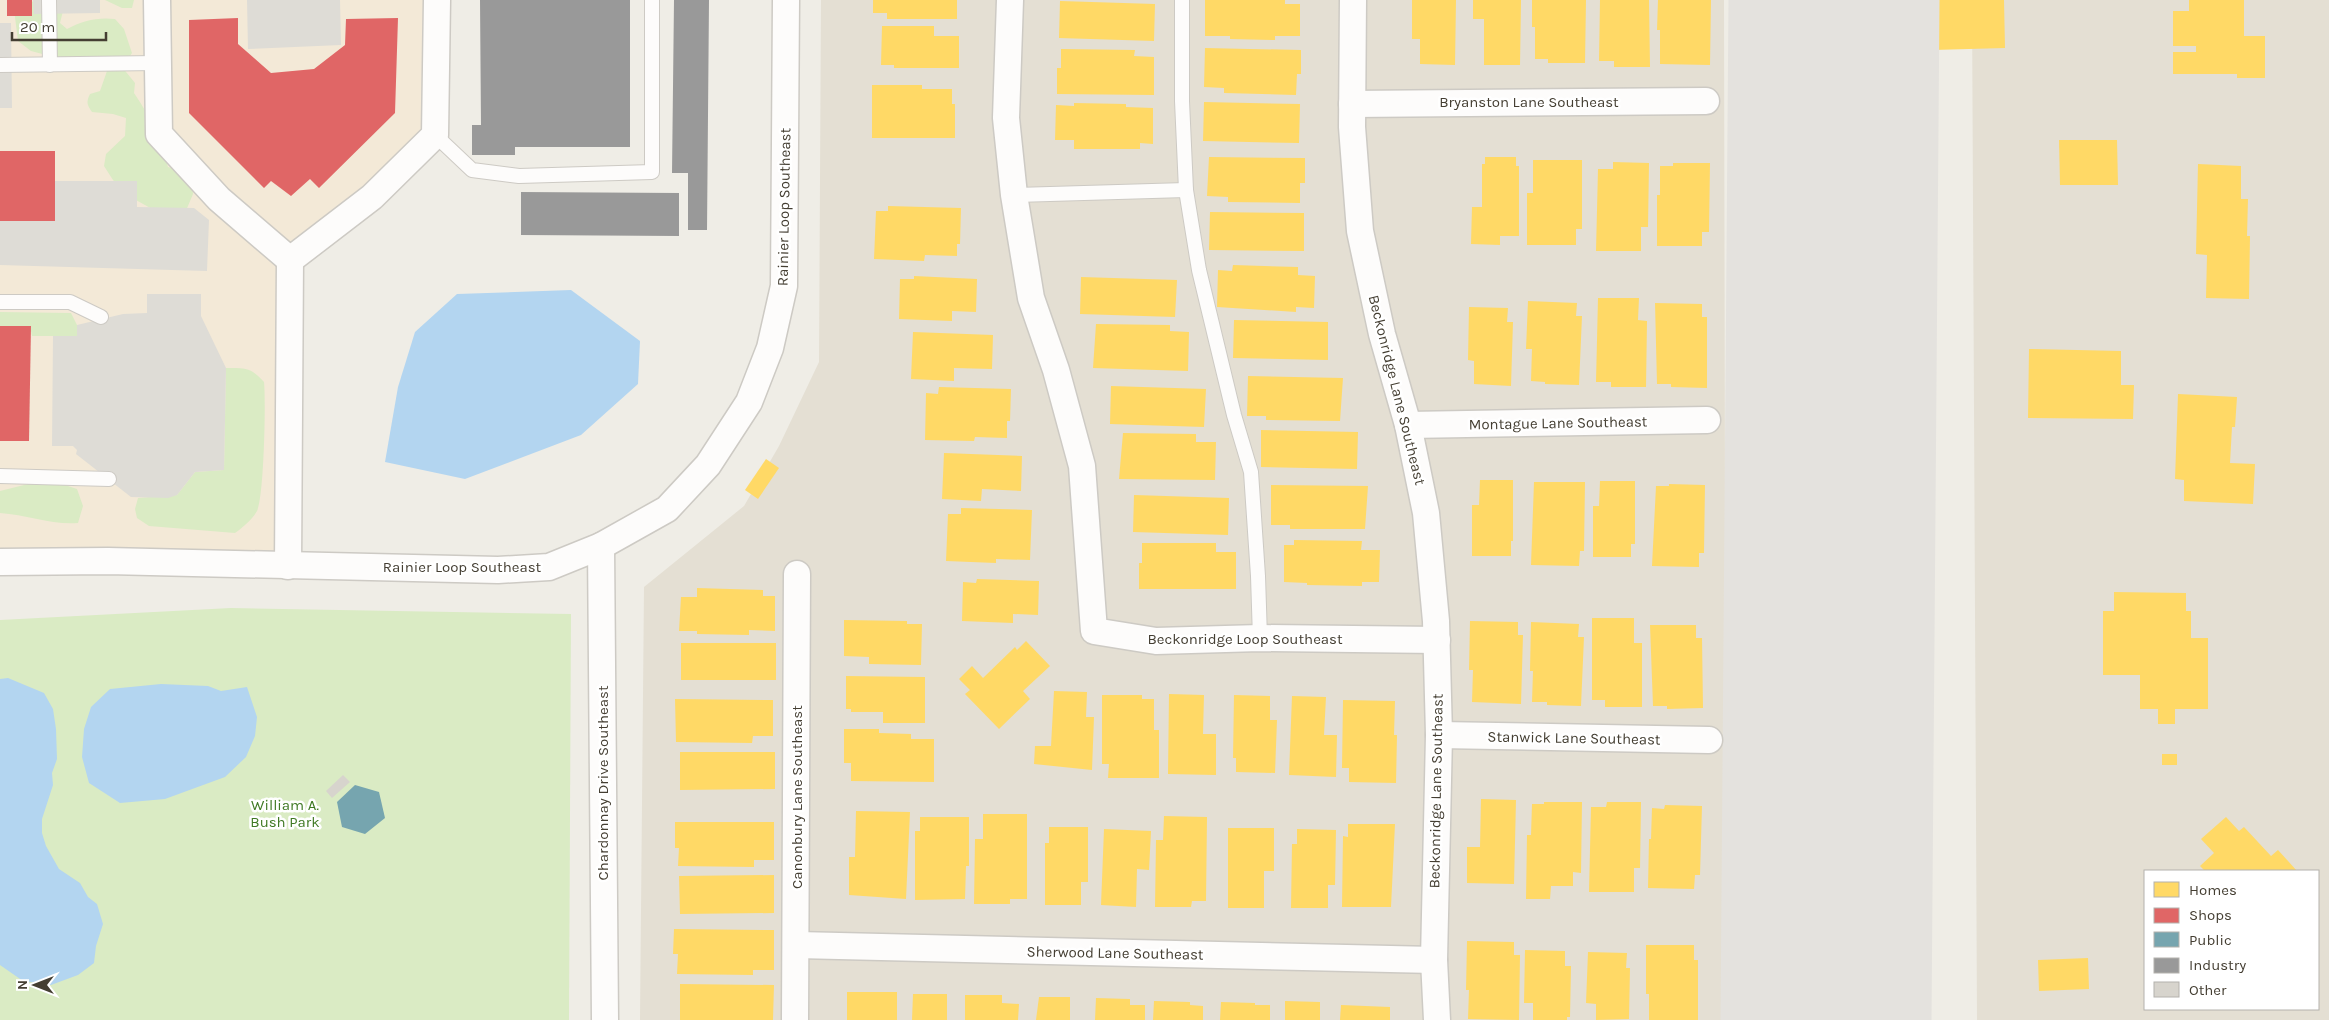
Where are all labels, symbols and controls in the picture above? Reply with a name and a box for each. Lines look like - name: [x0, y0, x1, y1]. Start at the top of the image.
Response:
- scale bar: [12, 10, 106, 42]
- text: 20 m: [20, 18, 55, 36]
- street label: Bryanston Lane Southeast: [1439, 93, 1619, 111]
- street label: Rainier Loop Southeast: [774, 127, 794, 286]
- street label: Beckonridge Lane Southeast: [1365, 293, 1429, 487]
- street label: Montague Lane Southeast: [1468, 412, 1648, 434]
- street label: Rainier Loop Southeast: [383, 558, 542, 576]
- street label: Beckonridge Loop Southeast: [1147, 630, 1343, 648]
- street label: Chardonnay Drive Southeast: [594, 685, 612, 881]
- street label: Beckonridge Lane Southeast: [1425, 693, 1447, 889]
- street label: Canonbury Lane Southeast: [788, 705, 806, 889]
- street label: Stanwick Lane Southeast: [1487, 727, 1661, 749]
- park label: William A. Bush Park: [250, 796, 320, 831]
- legend: [2144, 870, 2319, 1010]
- text: Homes: [2189, 881, 2237, 899]
- text: Shops: [2189, 906, 2232, 924]
- text: Public: [2189, 931, 2232, 949]
- street label: Sherwood Lane Southeast: [1026, 942, 1204, 964]
- text: Industry: [2189, 956, 2246, 974]
- north arrow: [10, 960, 60, 1010]
- text: N: [14, 980, 31, 990]
- text: Other: [2189, 981, 2227, 999]

